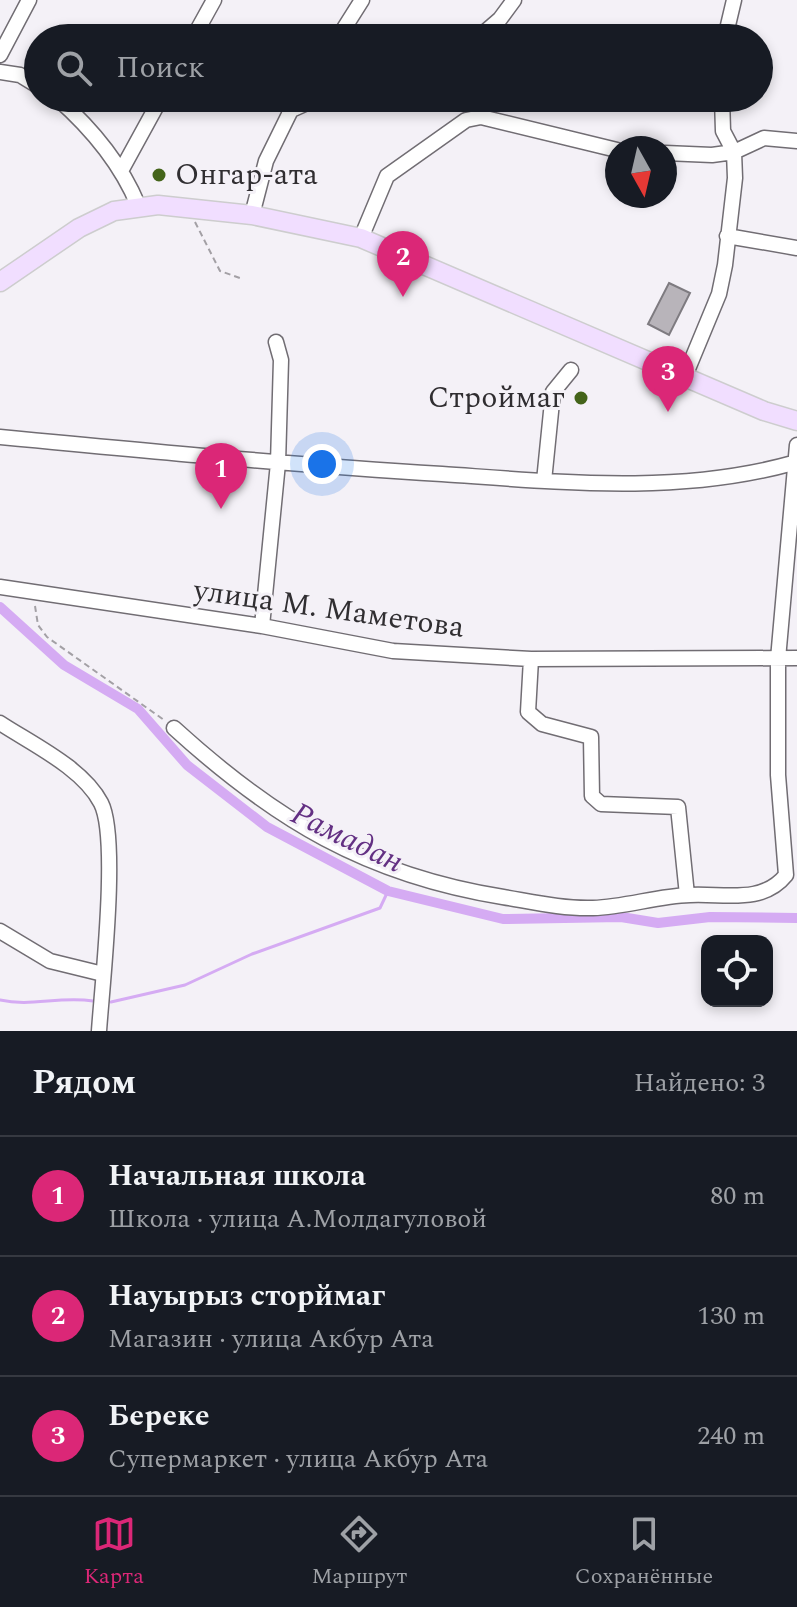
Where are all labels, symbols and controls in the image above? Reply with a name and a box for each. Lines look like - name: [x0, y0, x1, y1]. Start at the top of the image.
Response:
- search box: [24, 24, 773, 112]
- text: Поиск: [116, 45, 205, 91]
- icon: search: [52, 46, 96, 90]
- north arrow: [605, 136, 677, 208]
- place label: Онгар-ата: [175, 152, 318, 198]
- marker: Онгар-ата: [150, 166, 168, 184]
- pin: 2: [377, 231, 429, 297]
- pin: 3: [642, 346, 694, 412]
- place label: Строймаг: [428, 375, 565, 421]
- marker: Строймаг: [572, 389, 590, 407]
- pin: 1: [195, 443, 247, 509]
- your location: [302, 444, 342, 484]
- street label: улица М. Маметова: [190, 567, 468, 651]
- water label: Рамадан: [282, 790, 412, 886]
- map controls: [701, 935, 773, 1007]
- button: locate: [701, 935, 773, 1007]
- text: Рядом: [32, 1057, 136, 1109]
- text: Найдено: 3: [634, 1063, 765, 1103]
- text: Начальная школа: [108, 1153, 366, 1199]
- text: 1: [51, 1176, 65, 1216]
- text: 80 m: [710, 1176, 765, 1216]
- text: Школа · улица А.Молдагуловой: [108, 1199, 487, 1239]
- text: Науырыз сторймаг: [108, 1273, 385, 1319]
- text: 2: [51, 1296, 65, 1336]
- text: 130 m: [697, 1296, 765, 1336]
- text: Магазин · улица Акбур Ата: [108, 1319, 434, 1359]
- text: Береке: [108, 1393, 210, 1439]
- text: 3: [51, 1416, 65, 1456]
- text: 240 m: [697, 1416, 765, 1456]
- text: Супермаркет · улица Акбур Ата: [108, 1439, 488, 1479]
- tab: Карта: [84, 1512, 144, 1593]
- tab: Маршрут: [311, 1512, 407, 1593]
- tab: Сохранённые: [575, 1512, 713, 1593]

